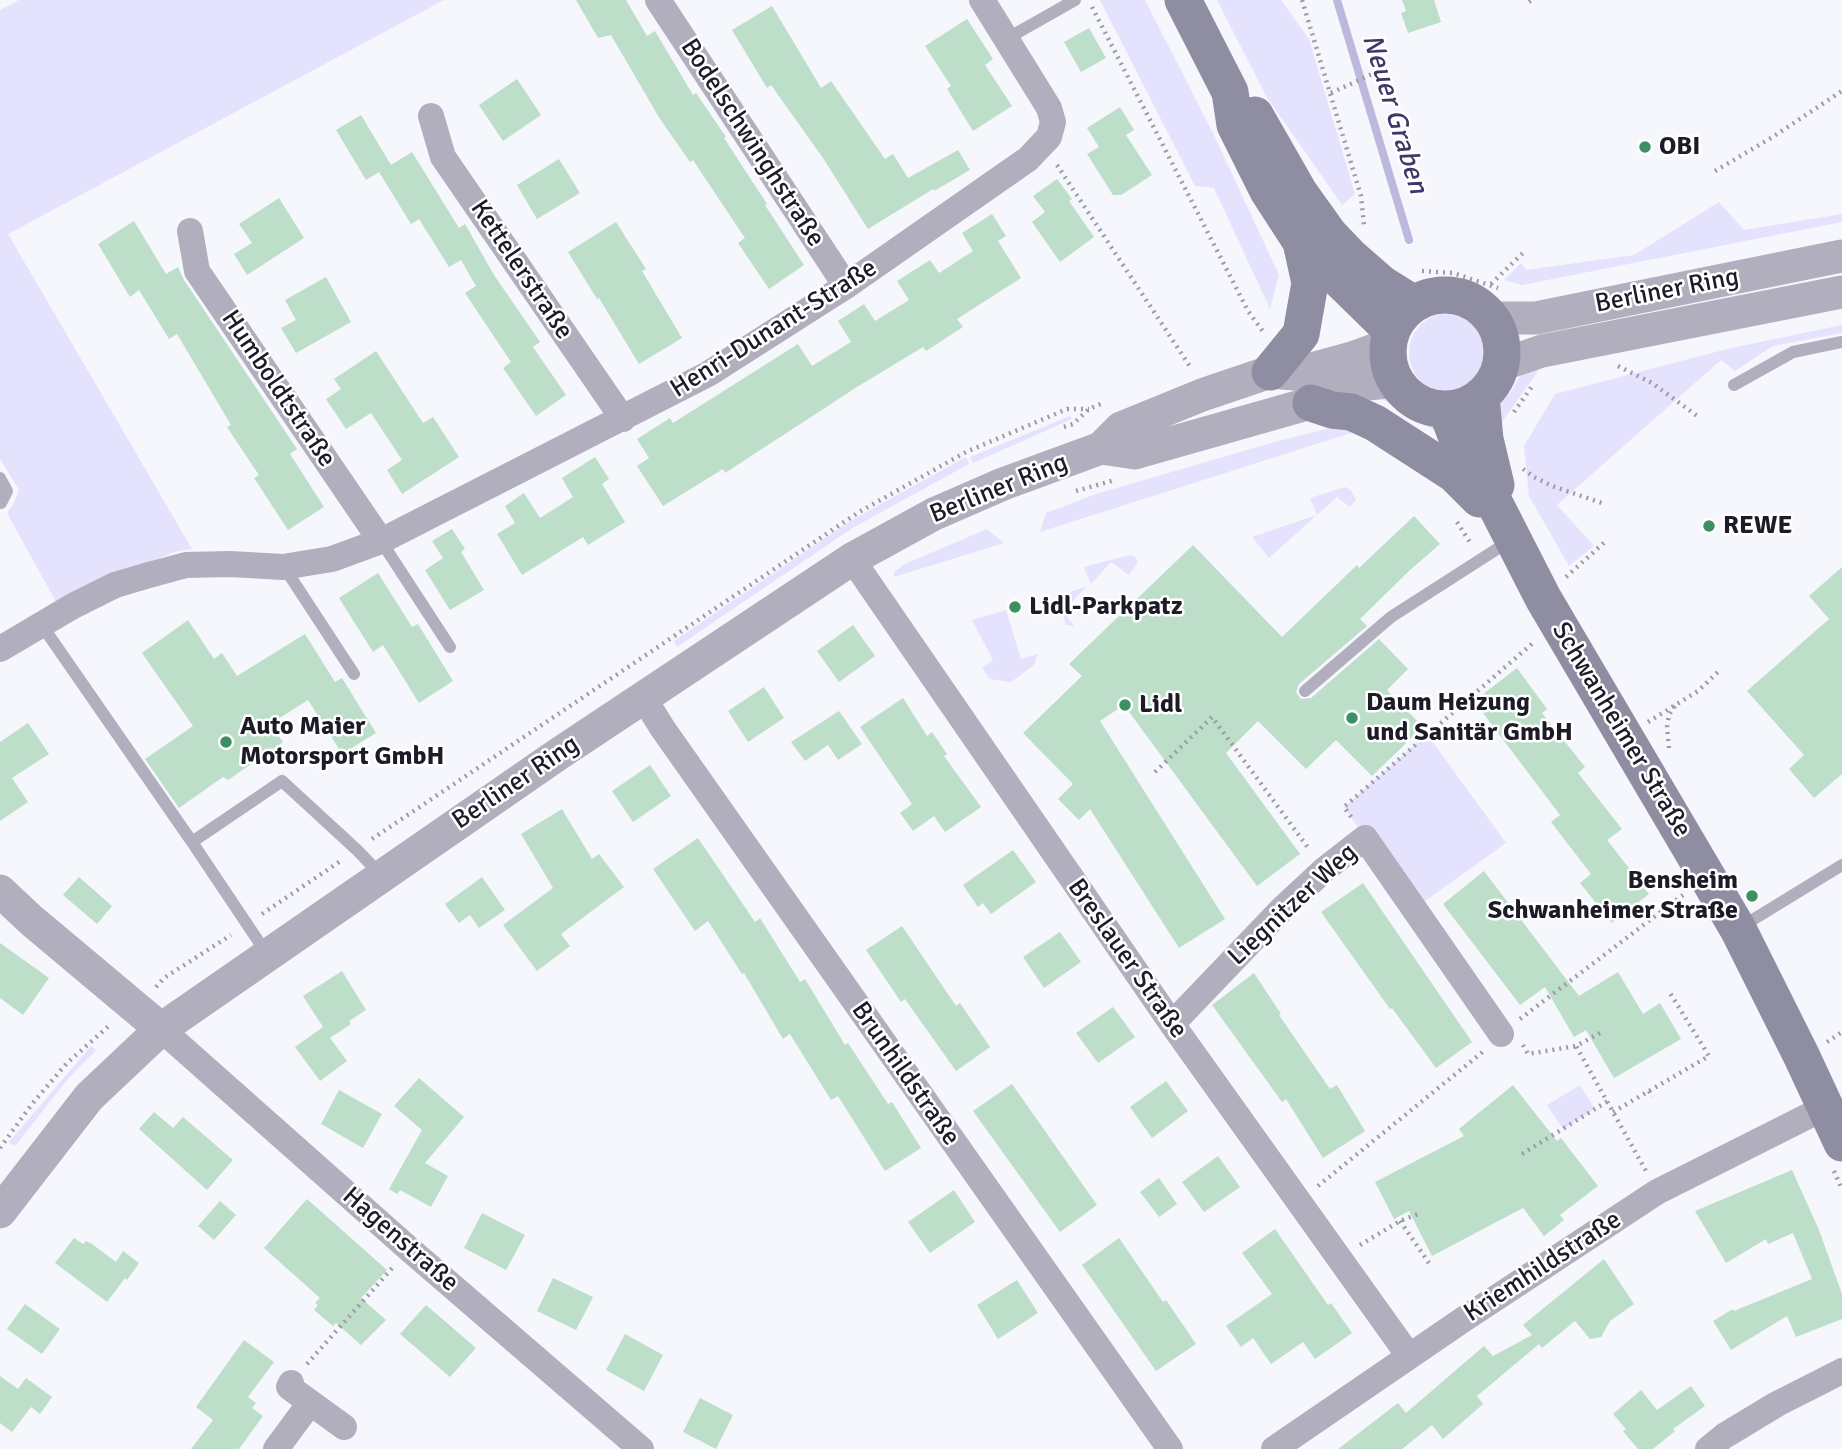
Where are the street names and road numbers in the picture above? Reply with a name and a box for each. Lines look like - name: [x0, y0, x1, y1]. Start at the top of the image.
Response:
- street label: Bodelschwinghstraße: [673, 33, 831, 253]
- street label: Kettelerstraße: [463, 194, 579, 346]
- street label: Henri-Dunant-Straße: [665, 253, 883, 405]
- street label: Berliner Ring: [1592, 262, 1742, 320]
- street label: Humboldtstraße: [214, 305, 342, 473]
- street label: Berliner Ring: [926, 447, 1072, 531]
- street label: Schwanheimer Straße: [1545, 617, 1697, 843]
- street label: Berliner Ring: [447, 729, 585, 837]
- street label: Liegnitzer Weg: [1222, 837, 1364, 973]
- street label: Breslauer Straße: [1060, 873, 1194, 1045]
- street label: Brunhildstraße: [844, 996, 966, 1152]
- street label: Hagenstraße: [335, 1181, 465, 1299]
- street label: Kriemhildstraße: [1459, 1205, 1627, 1329]

